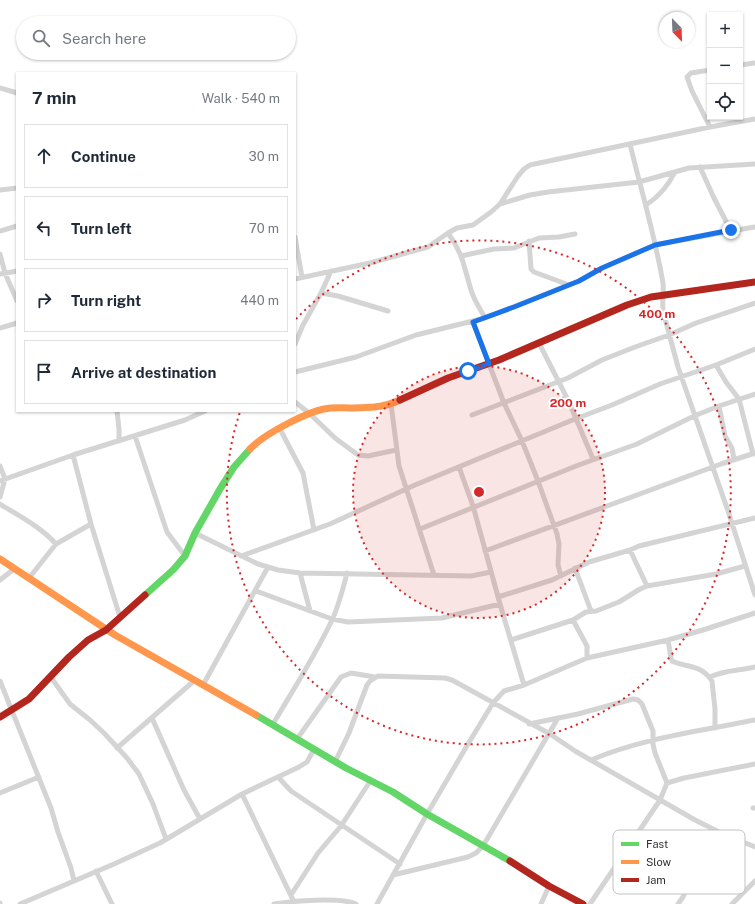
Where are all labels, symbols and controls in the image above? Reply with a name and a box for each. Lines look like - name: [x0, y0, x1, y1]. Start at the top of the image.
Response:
- north arrow: [659, 12, 695, 48]
- map controls: [707, 12, 743, 120]
- button: +: [707, 12, 743, 48]
- search box: [16, 16, 296, 60]
- icon: search: [30, 27, 52, 49]
- text: Search here: [62, 30, 146, 47]
- button: −: [707, 48, 743, 84]
- button: locate: [707, 84, 743, 120]
- text: 7 min: [32, 88, 76, 108]
- text: Walk · 540 m: [202, 91, 280, 106]
- icon: ahead: [33, 145, 55, 167]
- text: Continue: [71, 148, 136, 165]
- text: 30 m: [249, 149, 279, 164]
- icon: left: [33, 217, 55, 239]
- text: Turn left: [71, 220, 132, 237]
- text: 70 m: [249, 221, 279, 236]
- route end: [722, 221, 740, 239]
- icon: right: [33, 289, 55, 311]
- text: Turn right: [71, 292, 141, 309]
- text: 440 m: [240, 293, 279, 308]
- text: 400 m: [639, 307, 676, 321]
- icon: arrive: [33, 361, 55, 383]
- route start: [459, 362, 477, 380]
- text: Arrive at destination: [71, 364, 216, 381]
- text: 200 m: [550, 396, 586, 410]
- centre of rings: [472, 485, 486, 499]
- legend: [613, 830, 745, 894]
- text: Fast: [646, 838, 668, 850]
- text: Slow: [646, 856, 672, 868]
- text: Jam: [646, 874, 666, 886]

